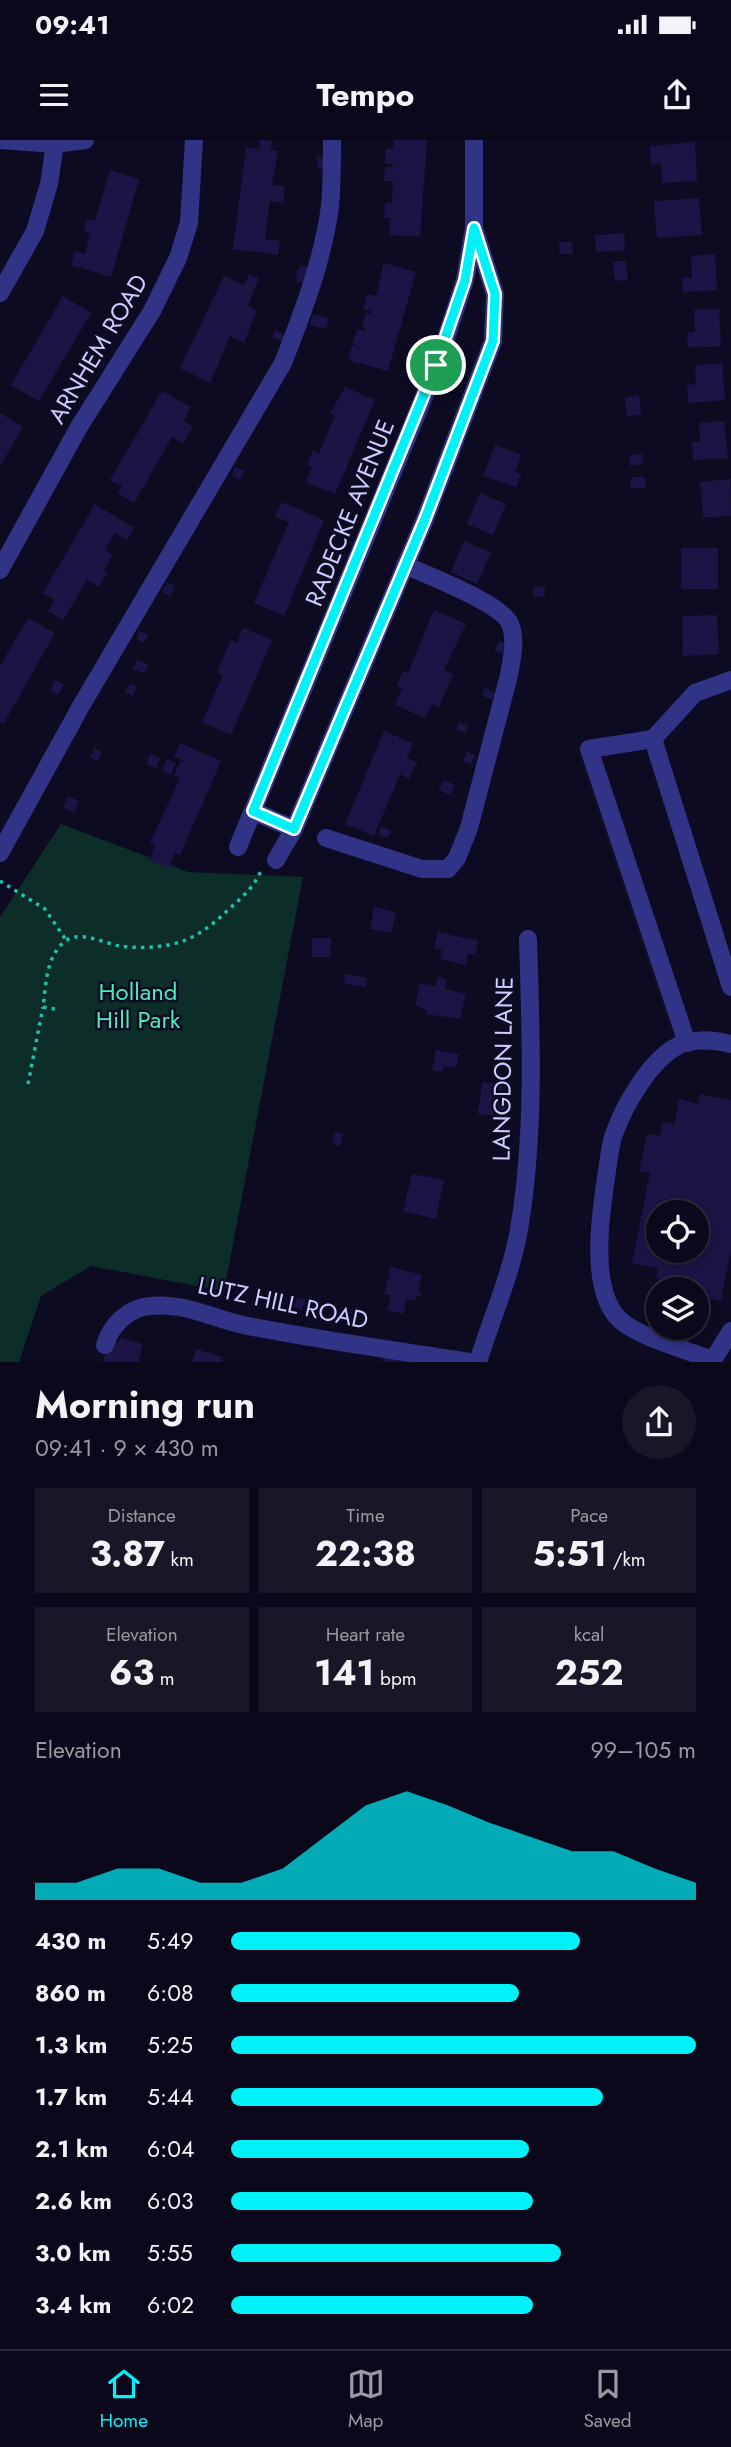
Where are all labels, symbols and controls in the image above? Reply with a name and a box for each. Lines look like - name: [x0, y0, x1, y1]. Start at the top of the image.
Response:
- text: 09:41: [35, 6, 109, 44]
- text: Tempo: [317, 72, 414, 118]
- icon: menu: [35, 76, 73, 114]
- icon: share: [658, 76, 696, 114]
- street label: ARNHEM ROAD: [39, 267, 156, 430]
- pin: [406, 335, 466, 395]
- icon: arrive: [417, 346, 455, 384]
- street label: RADECKE AVENUE: [296, 414, 403, 611]
- park label: Holland Hill Park: [96, 974, 181, 1037]
- street label: LANGDON LANE: [483, 976, 522, 1162]
- map controls: [646, 1200, 709, 1340]
- button: locate: [646, 1200, 709, 1263]
- street label: LUTZ HILL ROAD: [195, 1267, 372, 1338]
- button: layers: [646, 1277, 709, 1340]
- text: Morning run: [35, 1377, 255, 1432]
- button: share: [622, 1385, 696, 1459]
- text: 09:41 · 9 × 430 m: [35, 1431, 219, 1465]
- text: Distance: [108, 1502, 176, 1529]
- text: Time: [346, 1502, 385, 1529]
- text: Pace: [570, 1502, 608, 1529]
- text: 3.87: [90, 1529, 165, 1579]
- text: 22:38: [315, 1529, 416, 1579]
- text: 5:51: [533, 1529, 607, 1579]
- text: km: [165, 1546, 194, 1573]
- text: /km: [607, 1546, 646, 1573]
- text: Elevation: [106, 1621, 178, 1648]
- text: Heart rate: [326, 1621, 405, 1648]
- text: kcal: [574, 1621, 605, 1648]
- text: 63: [109, 1648, 154, 1698]
- text: 141: [314, 1648, 374, 1698]
- text: 252: [555, 1648, 623, 1698]
- text: m: [154, 1665, 175, 1692]
- text: bpm: [374, 1665, 417, 1692]
- text: Elevation: [35, 1733, 122, 1767]
- text: 99–105 m: [591, 1733, 696, 1767]
- text: 430 m: [35, 1924, 106, 1958]
- text: 5:49: [147, 1924, 194, 1958]
- text: 860 m: [35, 1976, 106, 2010]
- text: 6:08: [147, 1976, 194, 2010]
- text: 1.3 km: [35, 2028, 107, 2062]
- text: 5:25: [147, 2028, 193, 2062]
- text: 1.7 km: [35, 2080, 107, 2114]
- text: 5:44: [147, 2080, 194, 2114]
- text: 2.1 km: [35, 2132, 108, 2166]
- text: 6:04: [147, 2132, 194, 2166]
- text: 2.6 km: [35, 2184, 112, 2218]
- text: 6:03: [147, 2184, 194, 2218]
- text: 3.0 km: [35, 2236, 111, 2270]
- text: 5:55: [147, 2236, 193, 2270]
- text: 3.4 km: [35, 2288, 111, 2322]
- text: 6:02: [147, 2288, 194, 2322]
- tab: Home: [99, 2365, 148, 2434]
- tab: Map: [347, 2365, 385, 2434]
- tab: Saved: [583, 2365, 632, 2434]

